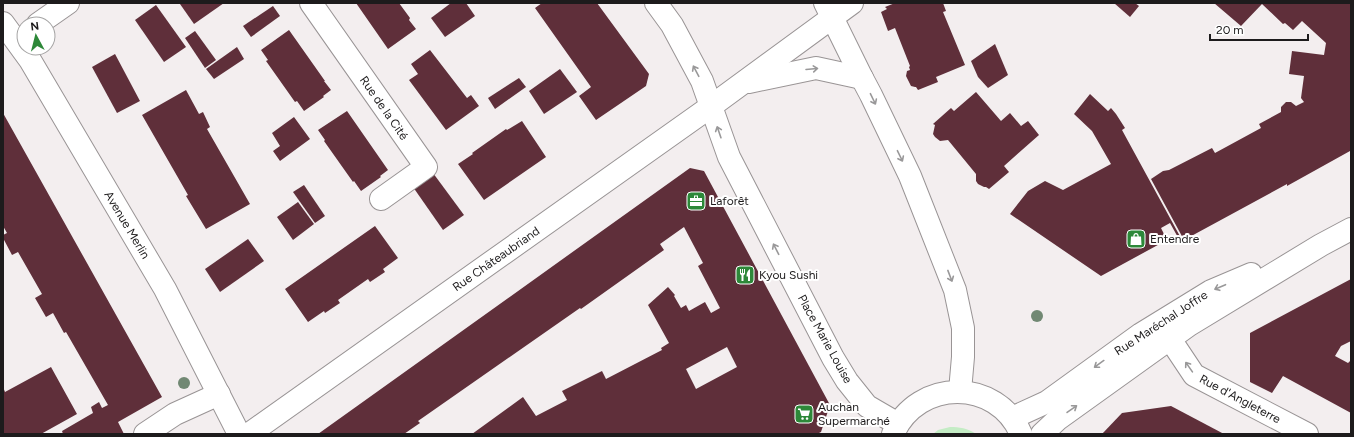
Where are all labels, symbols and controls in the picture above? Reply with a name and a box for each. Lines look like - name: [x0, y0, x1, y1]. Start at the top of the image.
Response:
- north arrow: [16, 16, 56, 56]
- scale bar: [1210, 16, 1308, 42]
- text: N: [30, 20, 40, 34]
- text: 20 m: [1216, 23, 1244, 37]
- one-way arrow: [692, 65, 699, 77]
- one-way arrow: [805, 65, 818, 72]
- street label: Rue de la Cité: [357, 73, 411, 143]
- one-way arrow: [870, 93, 877, 105]
- one-way arrow: [715, 126, 722, 139]
- one-way arrow: [897, 150, 904, 162]
- street label: Avenue Merlin: [101, 189, 153, 262]
- office icon: Laforêt: [685, 190, 707, 212]
- place label: Laforêt: [710, 194, 749, 208]
- street label: Rue Châteaubriand: [450, 224, 542, 294]
- shop icon: Entendre: [1125, 228, 1147, 250]
- place label: Entendre: [1150, 232, 1200, 246]
- one-way arrow: [772, 243, 779, 255]
- restaurant icon: Kyou Sushi: [734, 264, 756, 286]
- place label: Kyou Sushi: [759, 268, 818, 282]
- one-way arrow: [946, 270, 954, 282]
- one-way arrow: [1214, 284, 1226, 292]
- street label: Rue Maréchal Joffre: [1112, 287, 1211, 358]
- street label: Place Marie Louise: [795, 292, 855, 386]
- one-way arrow: [1093, 360, 1104, 368]
- one-way arrow: [1185, 362, 1193, 373]
- street label: Rue d'Angleterre: [1197, 372, 1283, 427]
- place label: Auchan Supermarché: [818, 400, 890, 428]
- supermarket icon: Auchan Supermarché: [793, 403, 815, 425]
- one-way arrow: [1066, 405, 1077, 413]

